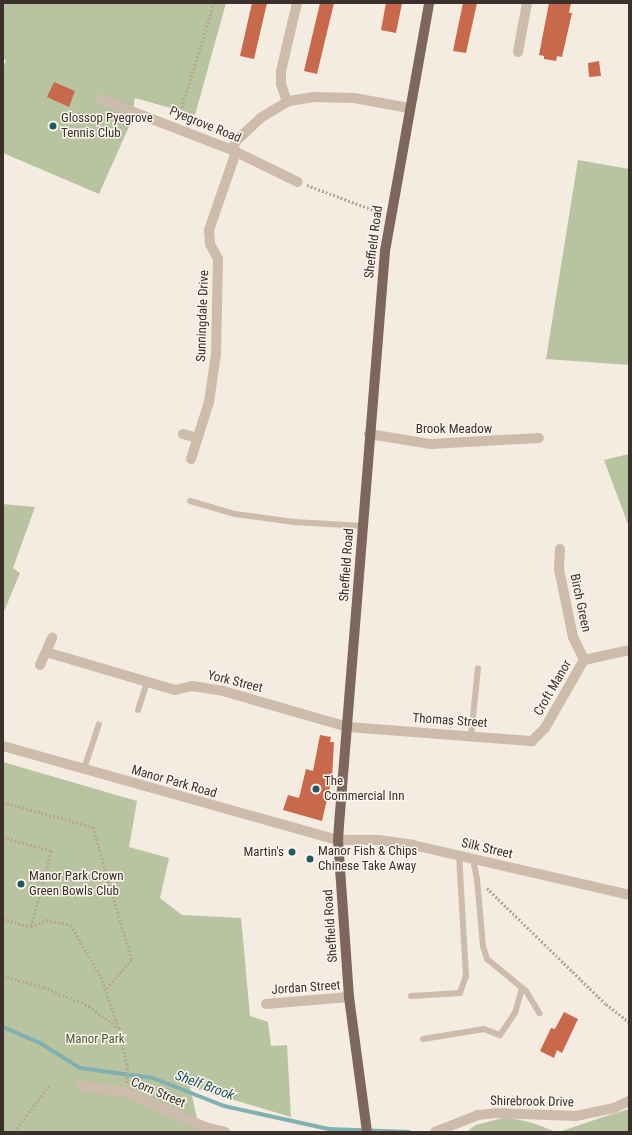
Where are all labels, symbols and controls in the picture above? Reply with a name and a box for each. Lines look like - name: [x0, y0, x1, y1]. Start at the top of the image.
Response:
- street label: Pyegrove Road: [167, 104, 243, 146]
- place label: Glossop Pyegrove Tennis Club: [61, 111, 153, 142]
- marker: Glossop Pyegrove Tennis Club: [48, 121, 58, 131]
- street label: Sheffield Road: [362, 205, 386, 279]
- street label: Sunningdale Drive: [194, 270, 212, 362]
- street label: Brook Meadow: [416, 421, 492, 437]
- street label: Sheffield Road: [337, 528, 357, 602]
- street label: Birch Green: [566, 572, 594, 634]
- street label: Croft Manor: [531, 657, 575, 719]
- street label: York Street: [206, 668, 264, 696]
- street label: Thomas Street: [412, 711, 488, 731]
- street label: Manor Park Road: [130, 762, 218, 802]
- place label: The Commercial Inn: [324, 774, 404, 805]
- marker: The Commercial Inn: [311, 784, 321, 794]
- street label: Silk Street: [460, 836, 514, 862]
- place label: Martin's: [244, 844, 284, 860]
- place label: Manor Fish & Chips Chinese Take Away: [318, 844, 417, 875]
- marker: Martin's: [287, 847, 297, 857]
- marker: Manor Fish & Chips Chinese Take Away: [305, 854, 315, 864]
- place label: Manor Park Crown Green Bowls Club: [29, 869, 123, 900]
- marker: Manor Park Crown Green Bowls Club: [16, 879, 26, 889]
- street label: Sheffield Road: [321, 889, 341, 963]
- street label: Jordan Street: [271, 978, 341, 998]
- park label: Manor Park: [66, 1031, 124, 1047]
- water label: Shelf Brook: [173, 1067, 237, 1103]
- street label: Corn Street: [128, 1075, 188, 1111]
- street label: Shirebrook Drive: [490, 1093, 574, 1111]

